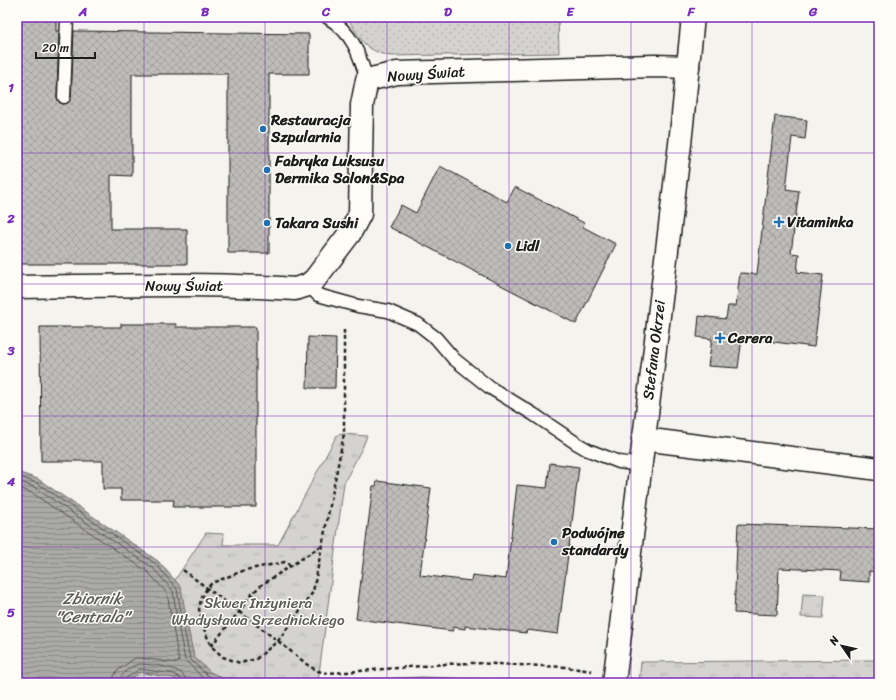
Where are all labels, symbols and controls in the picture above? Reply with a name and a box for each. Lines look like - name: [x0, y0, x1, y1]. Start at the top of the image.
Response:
- text: A: [78, 0, 87, 23]
- text: B: [201, 0, 210, 23]
- text: C: [321, 0, 331, 23]
- text: D: [444, 0, 452, 23]
- text: E: [566, 0, 575, 23]
- text: F: [686, 0, 695, 23]
- text: G: [808, 0, 818, 23]
- scale bar: [36, 34, 95, 60]
- text: 20 m: [42, 37, 69, 59]
- street label: Nowy Świat: [386, 58, 466, 90]
- text: 1: [8, 76, 14, 99]
- place label: Restauracja Szpularnia: [270, 107, 351, 150]
- marker: Restauracja Szpularnia: [258, 124, 268, 134]
- place label: Fabryka Luksusu Dermika Salon&Spa: [274, 148, 405, 191]
- marker: Fabryka Luksusu Dermika Salon&Spa: [262, 165, 272, 175]
- text: 2: [6, 207, 15, 230]
- place label: Vitaminka: [787, 209, 854, 235]
- place label: Takara Sushi: [275, 210, 359, 236]
- marker: Vitaminka: [774, 217, 784, 227]
- marker: Takara Sushi: [262, 218, 272, 228]
- place label: Lidl: [516, 233, 540, 259]
- marker: Lidl: [503, 241, 513, 251]
- street label: Nowy Świat: [145, 273, 223, 299]
- street label: Stefana Okrzei: [635, 298, 673, 401]
- place label: Cerera: [727, 325, 773, 351]
- marker: Cerera: [715, 333, 725, 343]
- text: 3: [6, 339, 15, 362]
- text: 4: [6, 470, 16, 493]
- place label: Podwójne standardy: [561, 520, 630, 563]
- marker: Podwójne standardy: [549, 537, 559, 547]
- water label: Zbiornik "Centrala": [55, 584, 133, 631]
- park label: Skwer Inżyniera Władysława Srzednickiego: [171, 590, 345, 633]
- text: 5: [7, 601, 15, 624]
- north arrow: [822, 626, 862, 666]
- text: N: [824, 632, 844, 650]

